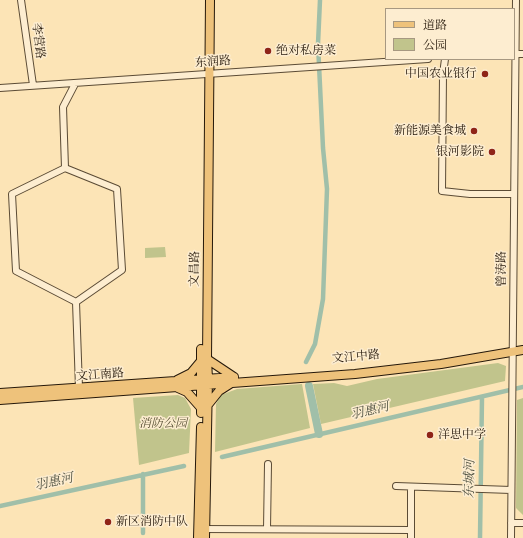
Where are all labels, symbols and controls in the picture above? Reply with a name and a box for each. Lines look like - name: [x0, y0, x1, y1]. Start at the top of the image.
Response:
- legend: [385, 8, 515, 60]
- text: 道路: [423, 20, 447, 32]
- street label: 李营路: [29, 22, 47, 60]
- text: 公园: [423, 40, 447, 52]
- place label: 绝对私房菜: [276, 44, 336, 58]
- marker: 绝对私房菜: [263, 46, 273, 56]
- street label: 东润路: [195, 54, 231, 70]
- place label: 中国农业银行: [405, 67, 477, 81]
- marker: 中国农业银行: [480, 69, 490, 79]
- place label: 新能源美食城: [394, 124, 466, 138]
- marker: 新能源美食城: [469, 126, 479, 136]
- place label: 银河影院: [436, 145, 484, 159]
- marker: 银河影院: [487, 147, 497, 157]
- street label: 文昌路: [187, 251, 203, 287]
- street label: 曾涛路: [495, 251, 509, 287]
- street label: 文江中路: [331, 348, 381, 366]
- street label: 文江南路: [76, 366, 124, 384]
- water label: 羽惠河: [349, 399, 391, 423]
- park label: 消防公园: [139, 417, 187, 431]
- place label: 洋思中学: [438, 428, 486, 442]
- marker: 洋思中学: [425, 430, 435, 440]
- water label: 东城河: [462, 459, 478, 499]
- water label: 羽惠河: [33, 470, 75, 494]
- place label: 新区消防中队: [116, 515, 188, 529]
- marker: 新区消防中队: [103, 517, 113, 527]

